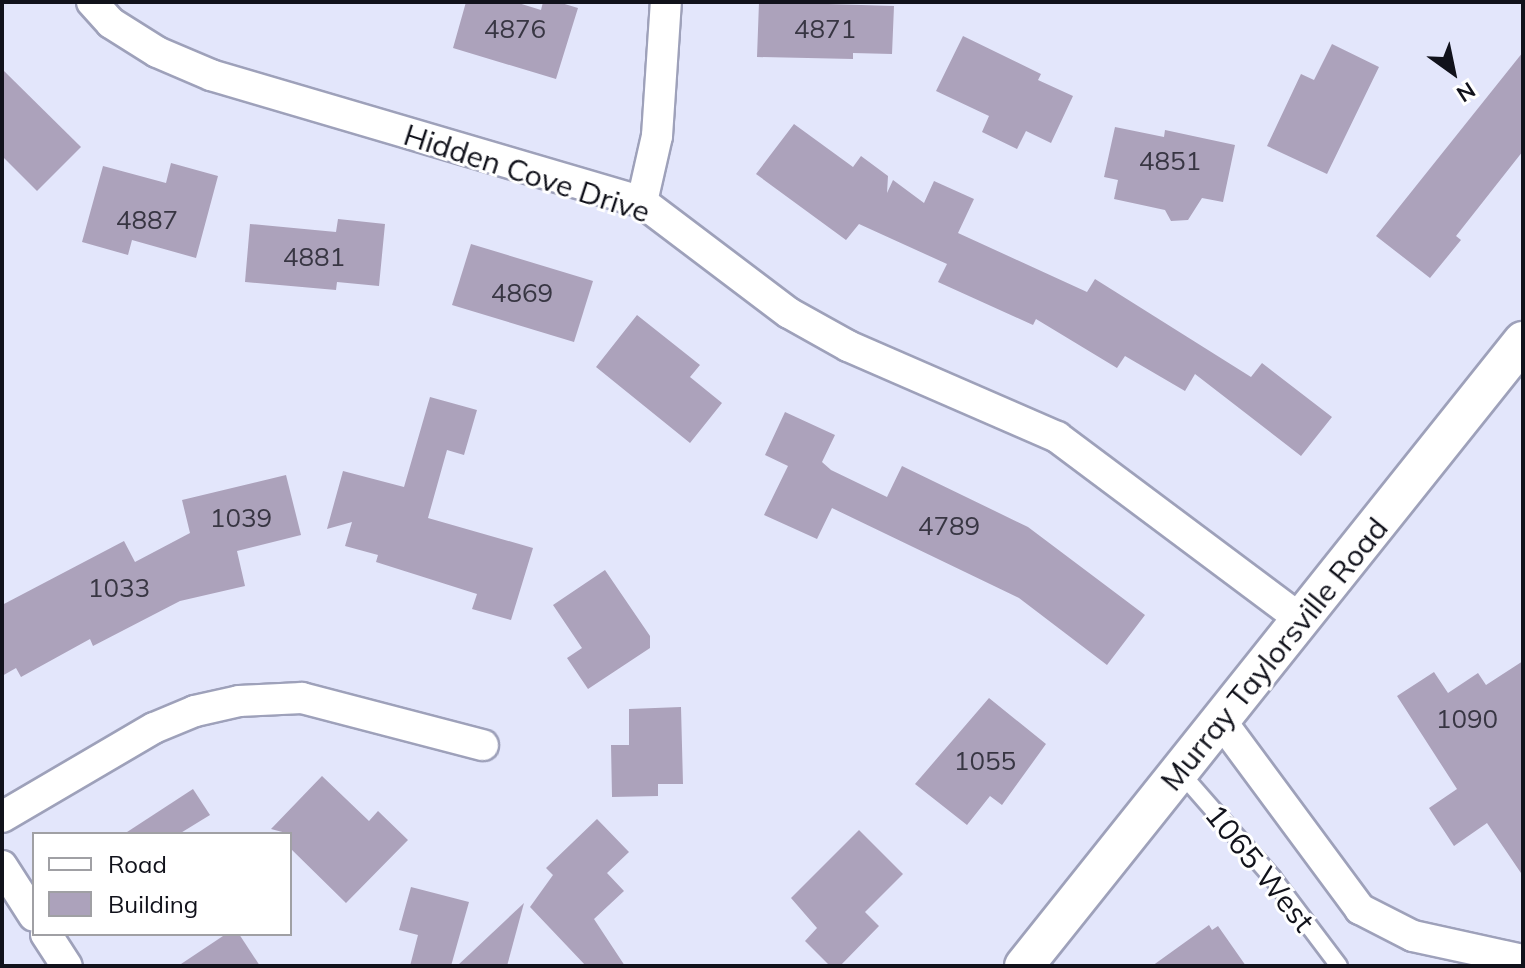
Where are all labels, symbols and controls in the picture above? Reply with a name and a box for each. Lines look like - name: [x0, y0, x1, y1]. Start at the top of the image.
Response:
- house number: 4876: [484, 13, 546, 45]
- house number: 4871: [794, 13, 856, 45]
- north arrow: [1413, 32, 1493, 112]
- text: N: [1451, 76, 1481, 108]
- street label: Hidden Cove Drive: [399, 116, 655, 230]
- house number: 4851: [1139, 145, 1201, 177]
- house number: 4887: [116, 204, 178, 236]
- house number: 4881: [283, 241, 345, 273]
- house number: 4869: [491, 277, 553, 309]
- house number: 1039: [210, 502, 272, 534]
- house number: 4789: [918, 510, 980, 542]
- street label: Murray Taylorsville Road: [1153, 510, 1395, 798]
- house number: 1033: [88, 572, 150, 604]
- house number: 1090: [1436, 703, 1498, 735]
- house number: 1055: [954, 745, 1016, 777]
- street label: 1065 West: [1198, 797, 1322, 939]
- legend: [32, 832, 292, 936]
- text: Road: [108, 849, 167, 879]
- text: Building: [108, 889, 198, 919]

